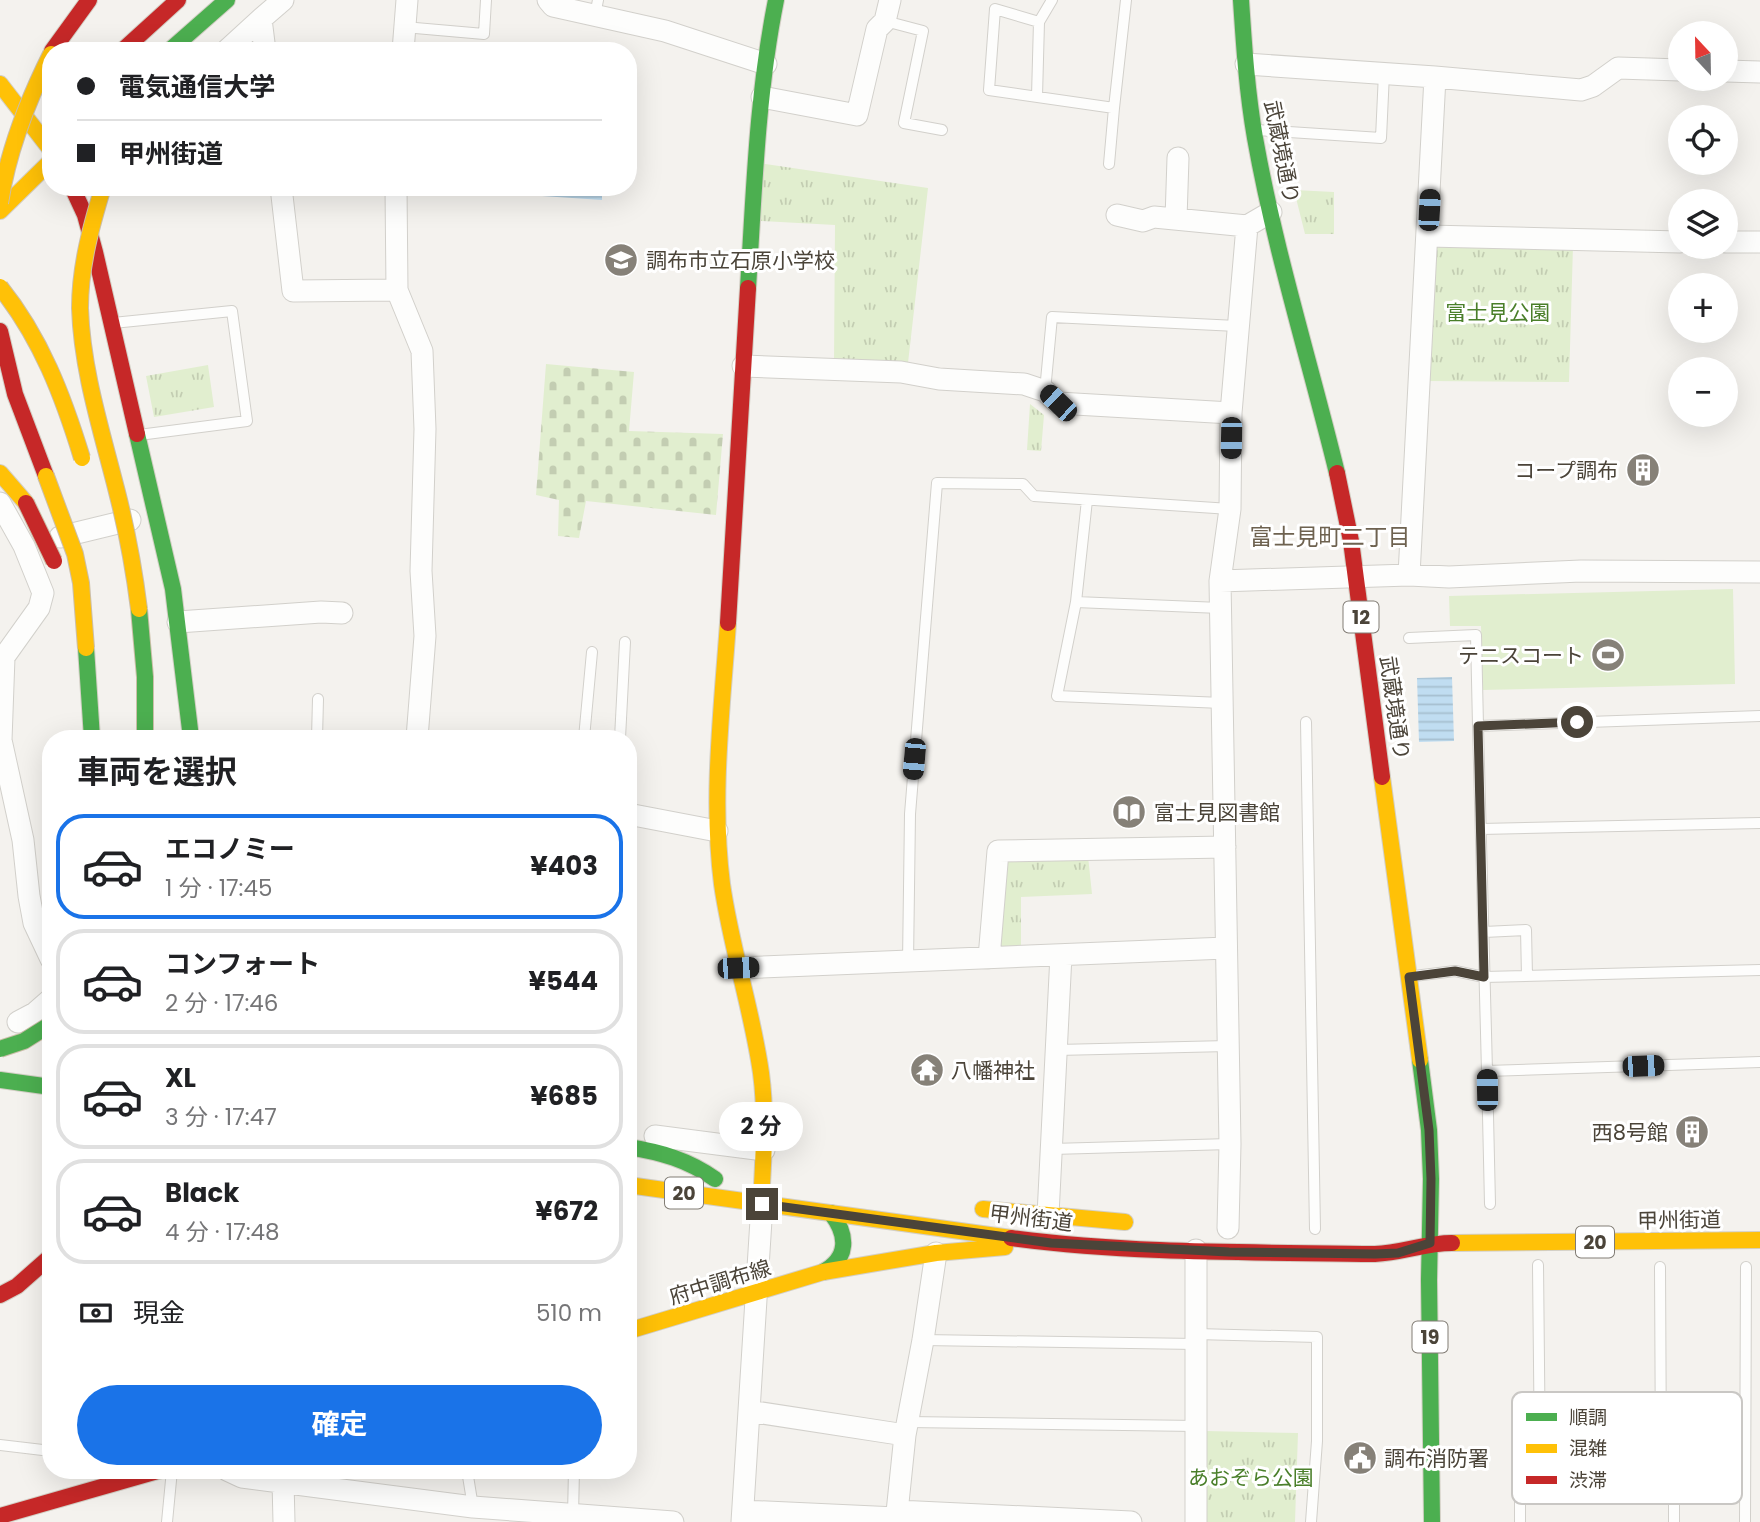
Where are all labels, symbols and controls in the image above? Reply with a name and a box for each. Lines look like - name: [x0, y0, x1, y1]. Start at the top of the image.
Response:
- north arrow: [1668, 21, 1738, 91]
- map controls: [1668, 21, 1738, 427]
- text: 電気通信大学: [119, 69, 275, 105]
- street label: 武蔵境通り: [1258, 98, 1306, 206]
- button: locate: [1668, 105, 1738, 175]
- text: 甲州街道: [119, 136, 223, 172]
- car: [1418, 188, 1441, 232]
- button: layers: [1668, 189, 1738, 259]
- school or university icon: 調布市立石原小学校: [602, 241, 640, 279]
- place label: 調布市立石原小学校: [646, 246, 835, 275]
- button: +: [1668, 273, 1738, 343]
- park label: 富士見公園: [1446, 298, 1551, 327]
- button: −: [1668, 357, 1738, 427]
- car: [1036, 381, 1081, 425]
- car: [1221, 417, 1242, 459]
- building icon: コープ調布: [1624, 451, 1662, 489]
- place label: コープ調布: [1514, 456, 1618, 485]
- district label: 富士見町二丁目: [1250, 521, 1411, 553]
- road number: 12: [1344, 602, 1378, 632]
- sports icon: テニスコート: [1589, 636, 1627, 674]
- place label: テニスコート: [1458, 641, 1584, 670]
- street label: 武蔵境通り: [1373, 654, 1417, 762]
- route start: [1561, 706, 1593, 738]
- car: [902, 737, 927, 781]
- text: 車両を選択: [77, 749, 237, 794]
- library icon: 富士見図書館: [1110, 793, 1148, 831]
- place label: 富士見図書館: [1154, 798, 1280, 827]
- text: エコノミー: [165, 831, 295, 867]
- icon: car: [81, 835, 144, 898]
- text: ¥403: [530, 848, 598, 884]
- text: 1 分 · 17:45: [165, 872, 272, 904]
- text: コンフォート: [165, 946, 320, 982]
- icon: car: [81, 950, 144, 1013]
- car: [717, 957, 760, 979]
- text: ¥544: [528, 963, 598, 999]
- text: 2 分 · 17:46: [165, 987, 278, 1019]
- temple icon: 八幡神社: [908, 1051, 946, 1089]
- car: [1622, 1055, 1665, 1077]
- place label: 八幡神社: [951, 1056, 1035, 1085]
- text: XL: [165, 1060, 196, 1096]
- icon: car: [81, 1065, 144, 1128]
- car: [1477, 1069, 1498, 1111]
- text: ¥685: [530, 1078, 598, 1114]
- text: 3 分 · 17:47: [165, 1101, 277, 1133]
- callout: 2 分: [720, 1102, 804, 1152]
- text: 2 分: [740, 1110, 782, 1142]
- building icon: 西8号館: [1673, 1113, 1711, 1151]
- place label: 西8号館: [1592, 1118, 1668, 1147]
- text: Black: [165, 1175, 239, 1211]
- road number: 20: [665, 1177, 703, 1208]
- icon: car: [81, 1180, 144, 1243]
- route end: [746, 1188, 778, 1220]
- text: ¥672: [535, 1193, 598, 1229]
- street label: 甲州街道: [988, 1198, 1074, 1238]
- street label: 甲州街道: [1637, 1205, 1721, 1235]
- text: 4 分 · 17:48: [165, 1216, 280, 1248]
- road number: 20: [1576, 1226, 1614, 1258]
- street label: 府中調布線: [666, 1253, 774, 1311]
- icon: cash: [77, 1294, 115, 1332]
- text: 現金: [133, 1295, 185, 1331]
- text: 510 m: [536, 1297, 602, 1329]
- road number: 19: [1412, 1322, 1448, 1352]
- button: 確定: [77, 1385, 602, 1465]
- legend: [1512, 1392, 1742, 1504]
- text: 順調: [1569, 1404, 1607, 1431]
- text: 混雑: [1569, 1435, 1607, 1462]
- public building icon: 調布消防署: [1341, 1439, 1379, 1477]
- place label: 調布消防署: [1384, 1444, 1489, 1473]
- park label: あおぞら公園: [1188, 1463, 1314, 1492]
- text: 渋滞: [1569, 1467, 1607, 1494]

